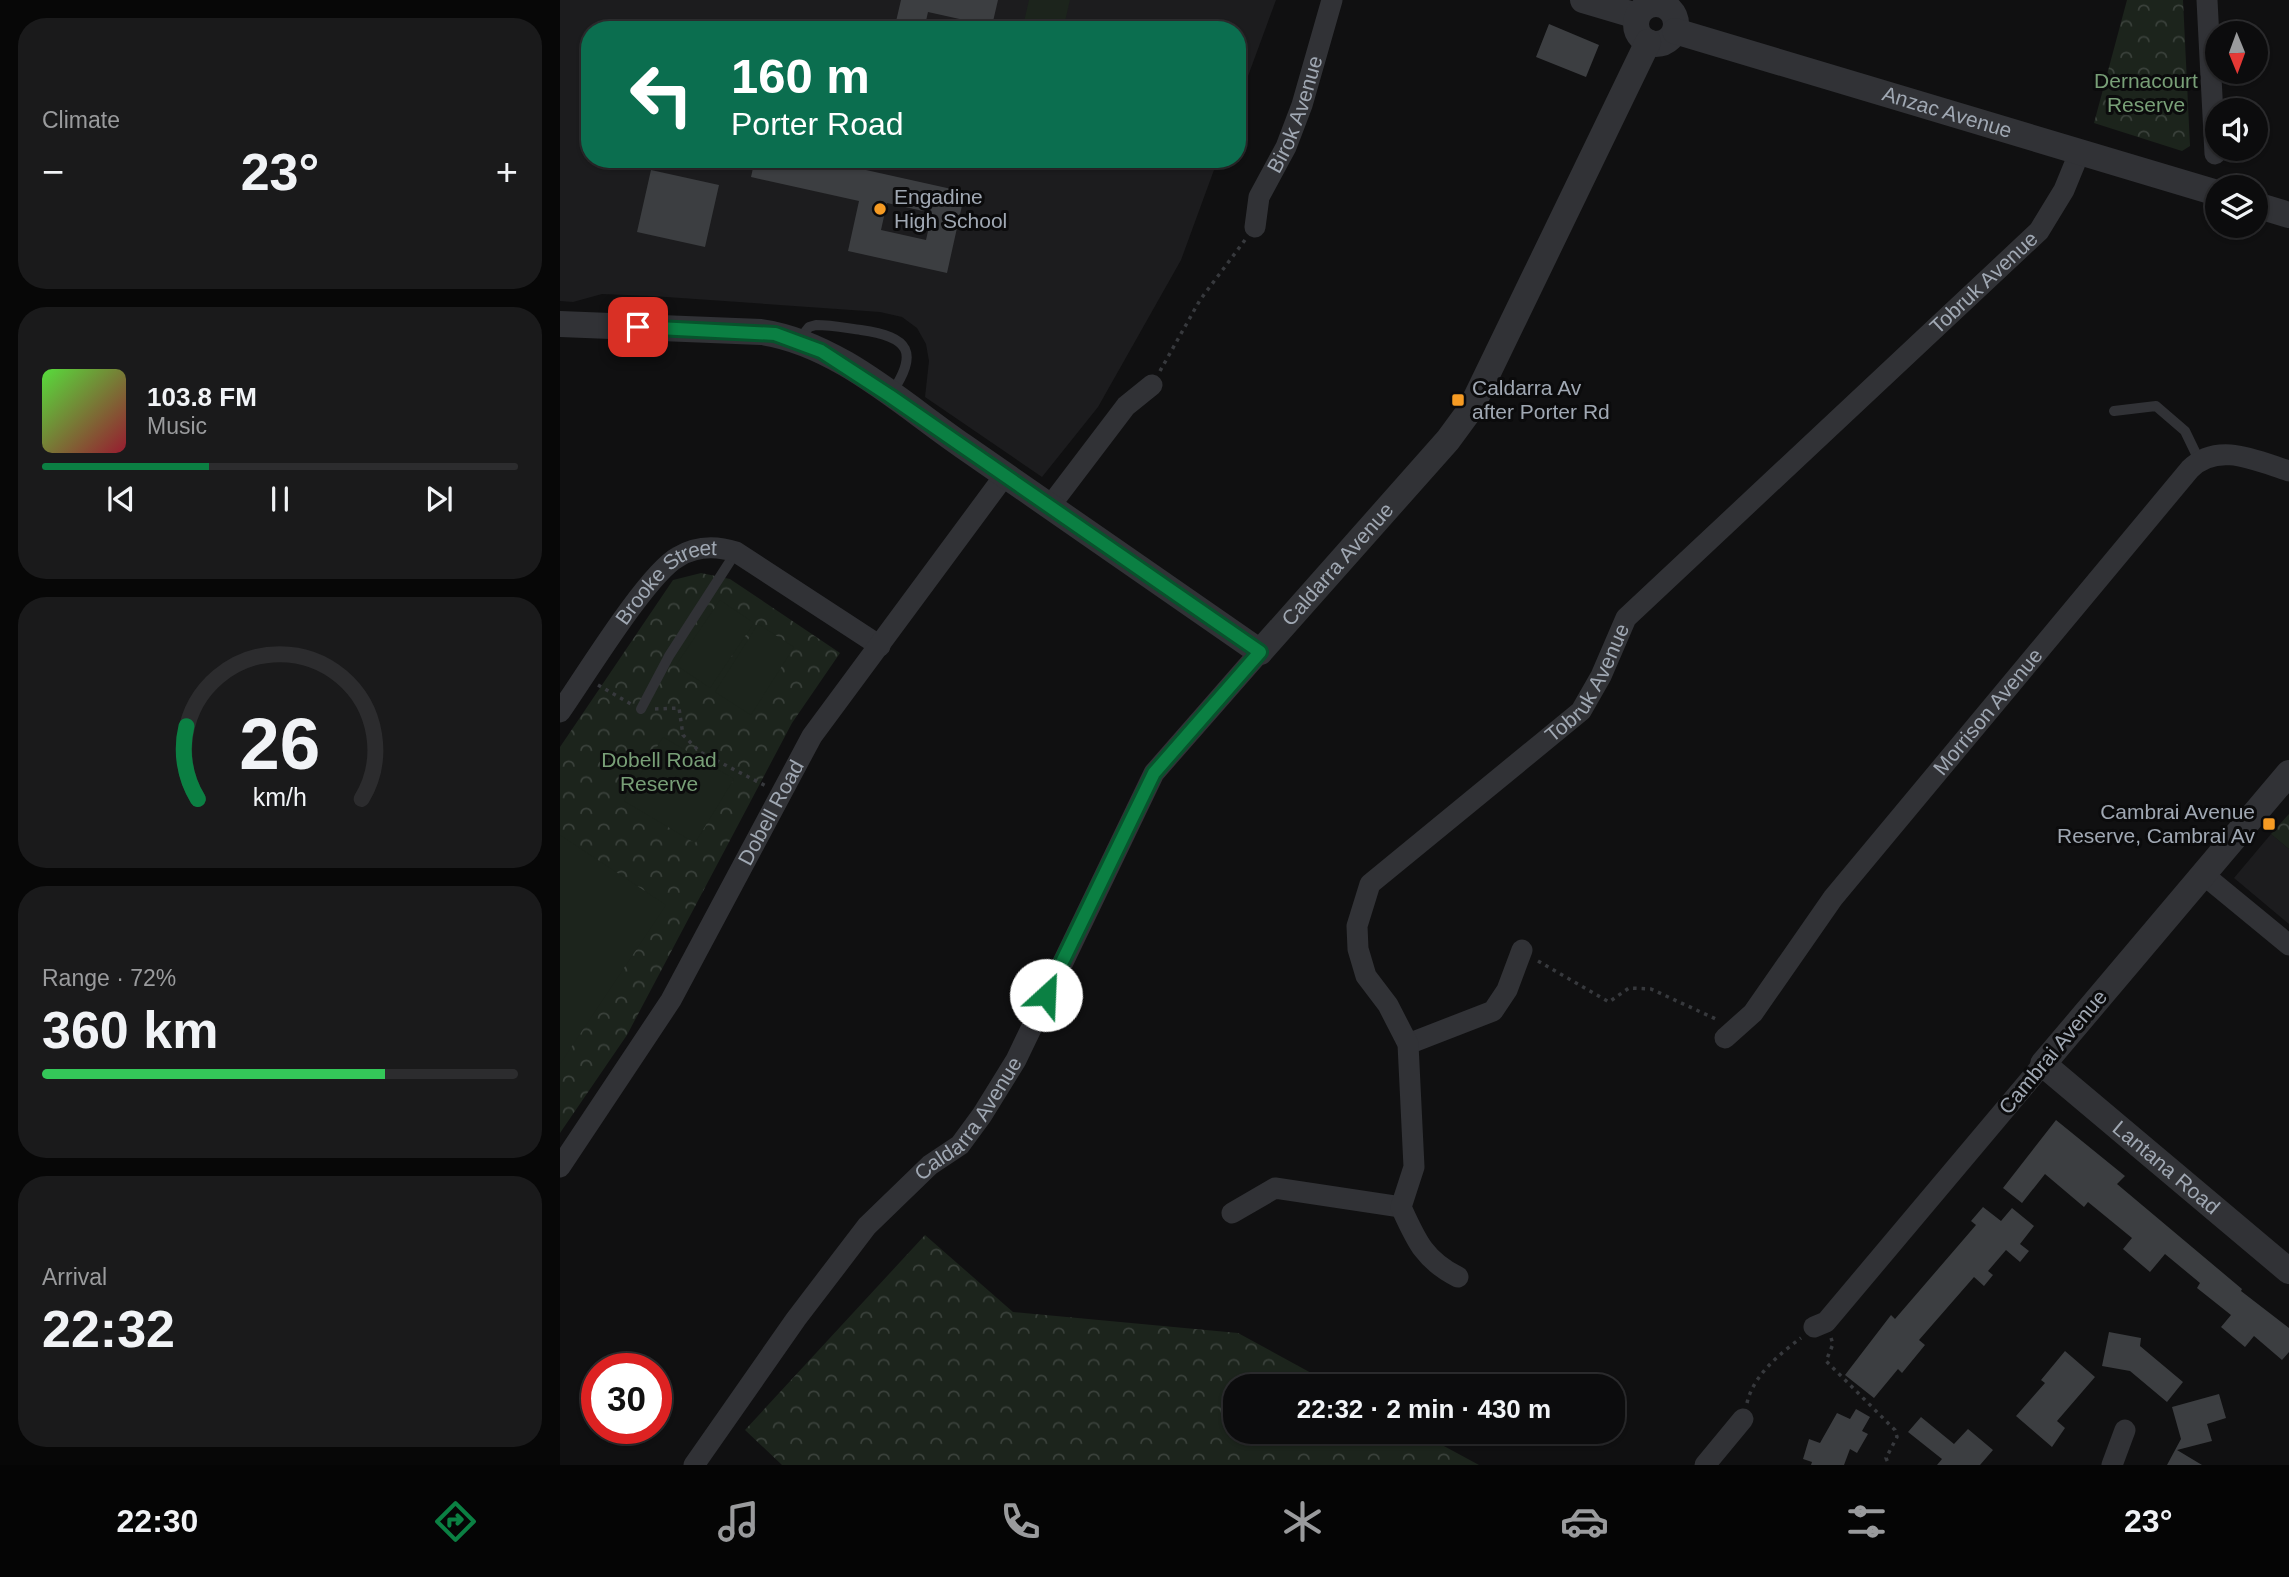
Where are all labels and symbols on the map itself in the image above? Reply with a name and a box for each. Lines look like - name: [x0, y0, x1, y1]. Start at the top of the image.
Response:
- north arrow: [2205, 21, 2268, 84]
- street label: Birok Avenue: [1262, 53, 1327, 177]
- park label: Dernacourt Reserve: [2094, 69, 2198, 116]
- street label: Anzac Avenue: [1880, 82, 2015, 142]
- place label: Engadine High School: [894, 185, 1007, 232]
- marker: Engadine High School: [872, 201, 888, 217]
- street label: Tobruk Avenue: [1925, 227, 2042, 338]
- pin: [608, 297, 668, 357]
- place label: Caldarra Av after Porter Rd: [1472, 376, 1610, 423]
- marker: Caldarra Av after Porter Rd: [1450, 392, 1466, 408]
- street label: Caldarra Avenue: [1277, 498, 1398, 630]
- street label: Brooke Street: [611, 536, 718, 629]
- street label: Tobruk Avenue: [1541, 620, 1633, 746]
- street label: Morrison Avenue: [1928, 644, 2047, 779]
- park label: Dobell Road Reserve: [601, 748, 717, 795]
- street label: Dobell Road: [733, 756, 808, 869]
- place label: Cambrai Avenue Reserve, Cambrai Av: [2057, 800, 2255, 847]
- marker: Cambrai Avenue Reserve, Cambrai Av: [2261, 816, 2277, 832]
- position arrow: [1009, 958, 1083, 1032]
- street label: Cambrai Avenue: [1994, 985, 2111, 1118]
- street label: Caldarra Avenue: [910, 1053, 1026, 1185]
- street label: Lantana Road: [2109, 1116, 2224, 1219]
- speed limit sign: 30: [581, 1353, 672, 1444]

